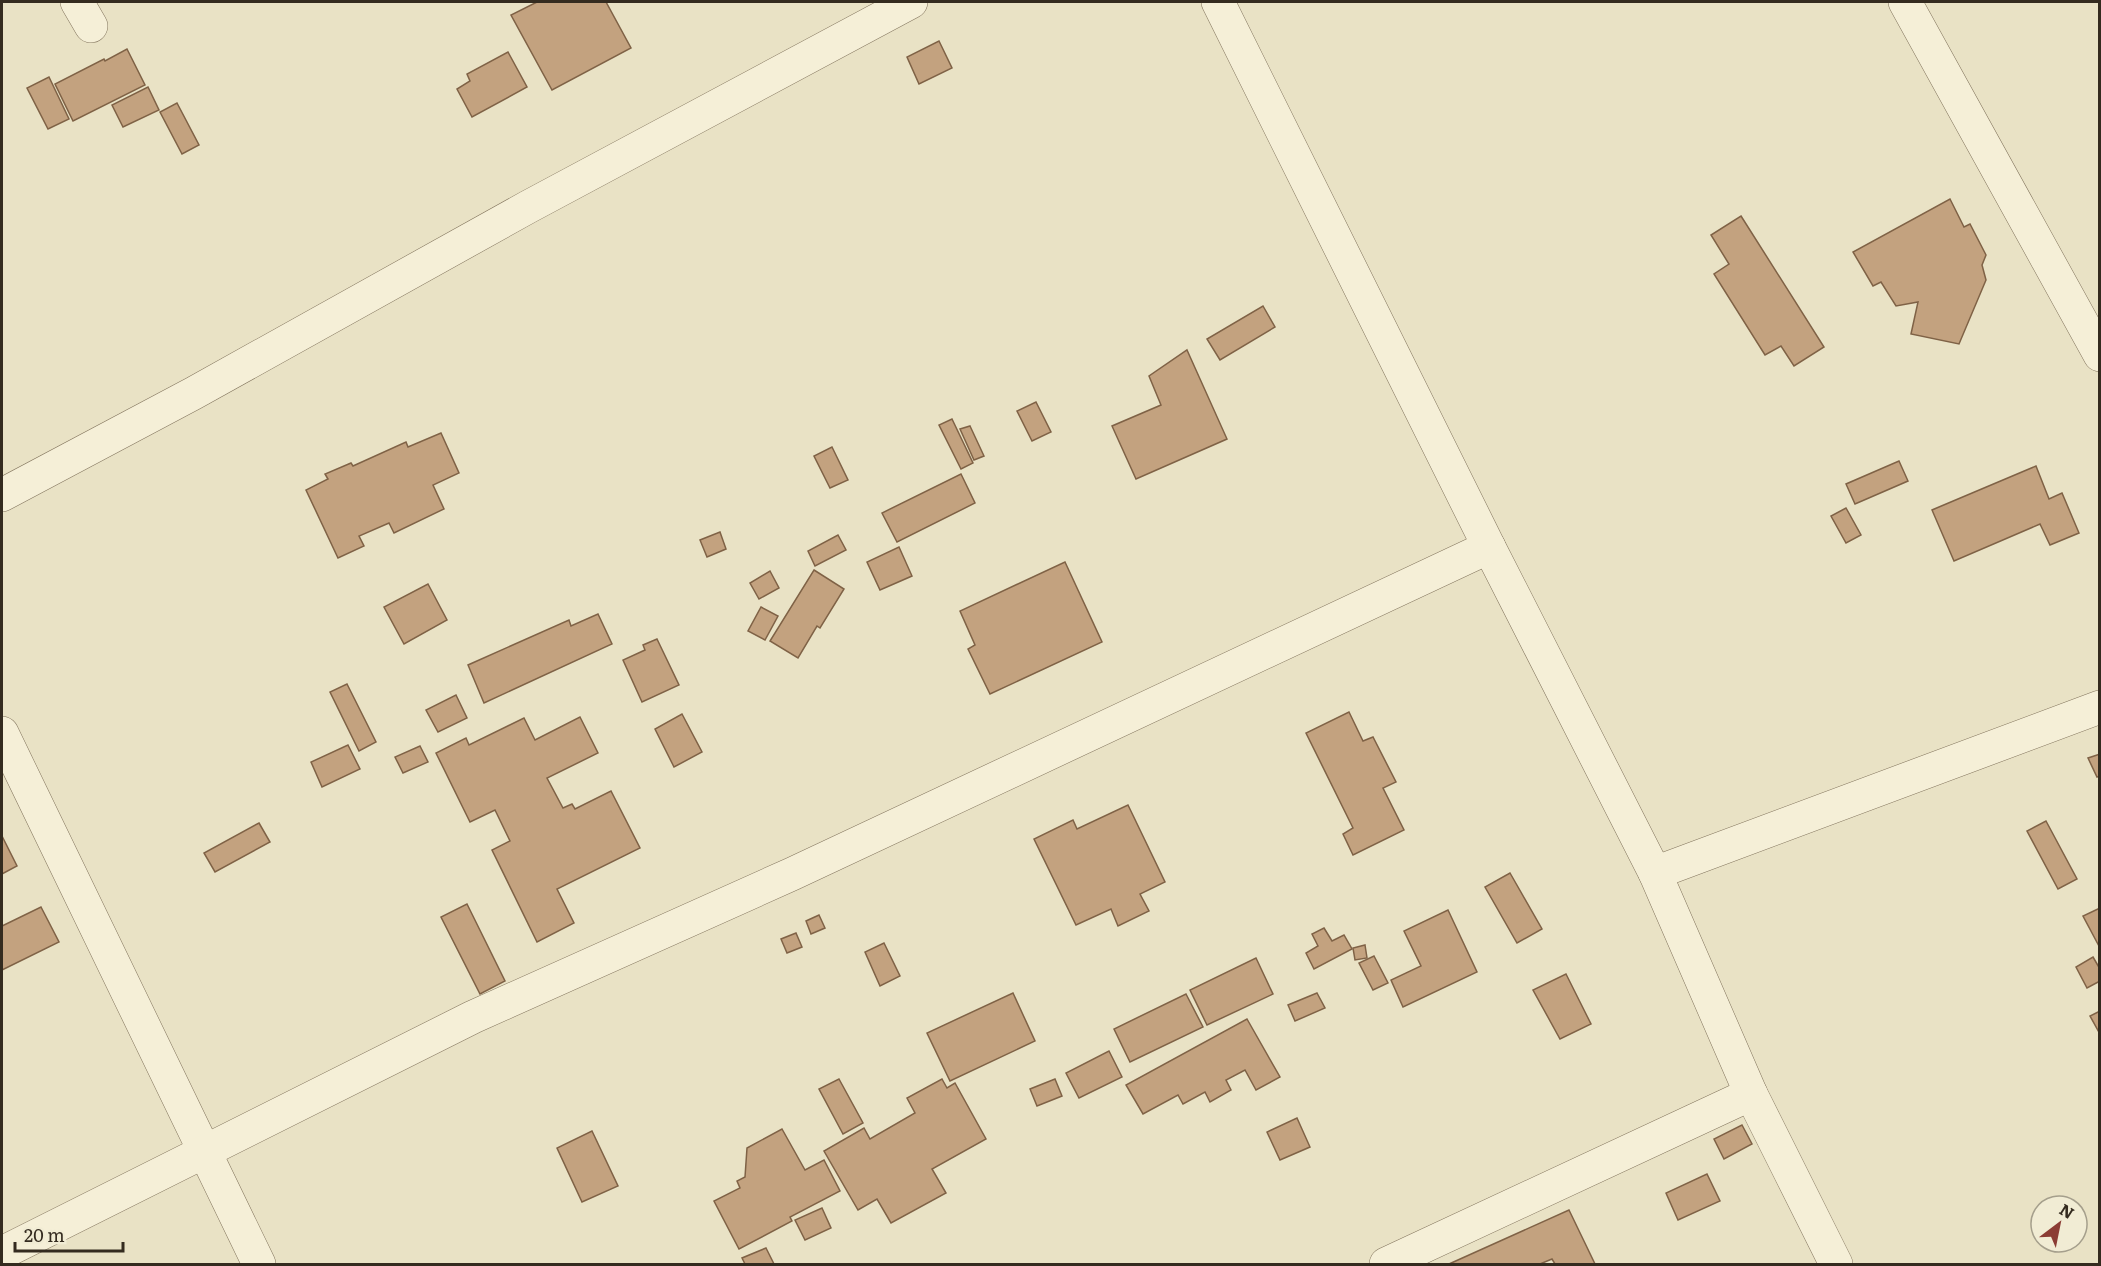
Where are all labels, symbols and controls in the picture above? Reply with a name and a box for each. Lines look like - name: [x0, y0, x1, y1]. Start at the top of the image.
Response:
- north arrow: [2029, 1194, 2089, 1254]
- text: N: [2055, 1197, 2080, 1224]
- scale bar: [15, 1215, 123, 1253]
- text: 20 m: [24, 1221, 65, 1248]

